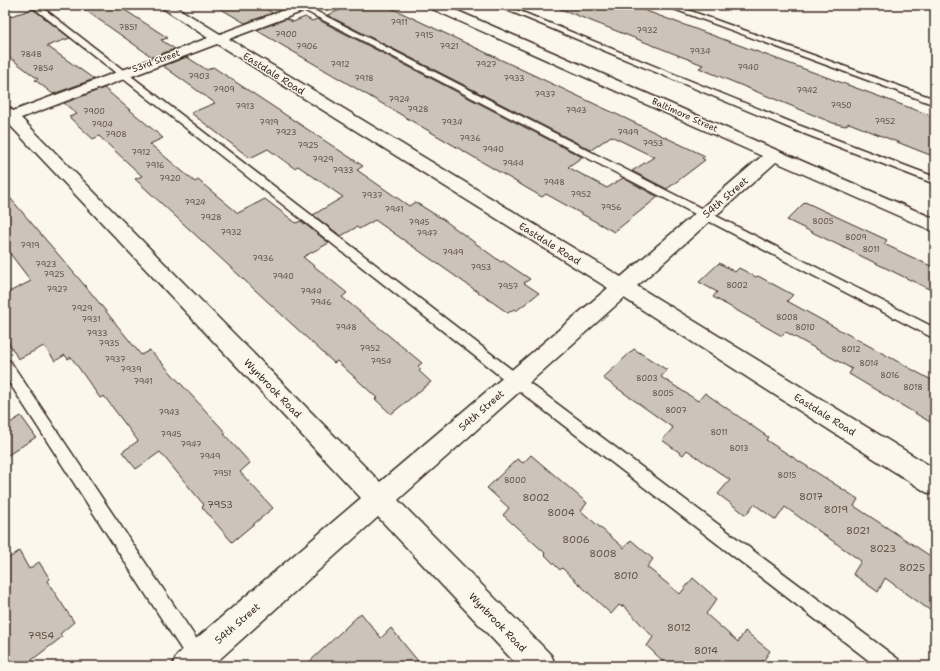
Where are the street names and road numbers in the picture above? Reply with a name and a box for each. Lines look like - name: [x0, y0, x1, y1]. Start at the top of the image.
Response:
- street label: 53rd Street: [130, 47, 182, 75]
- street label: Eastdale Road: [240, 49, 308, 98]
- street label: Baltimore Street: [650, 95, 720, 135]
- street label: 54th Street: [700, 174, 751, 221]
- street label: Eastdale Road: [516, 219, 584, 268]
- street label: Wynbrook Road: [241, 356, 305, 421]
- street label: 54th Street: [456, 387, 507, 434]
- street label: Eastdale Road: [791, 390, 859, 439]
- street label: Wynbrook Road: [466, 590, 530, 655]
- street label: 54th Street: [212, 600, 263, 647]

